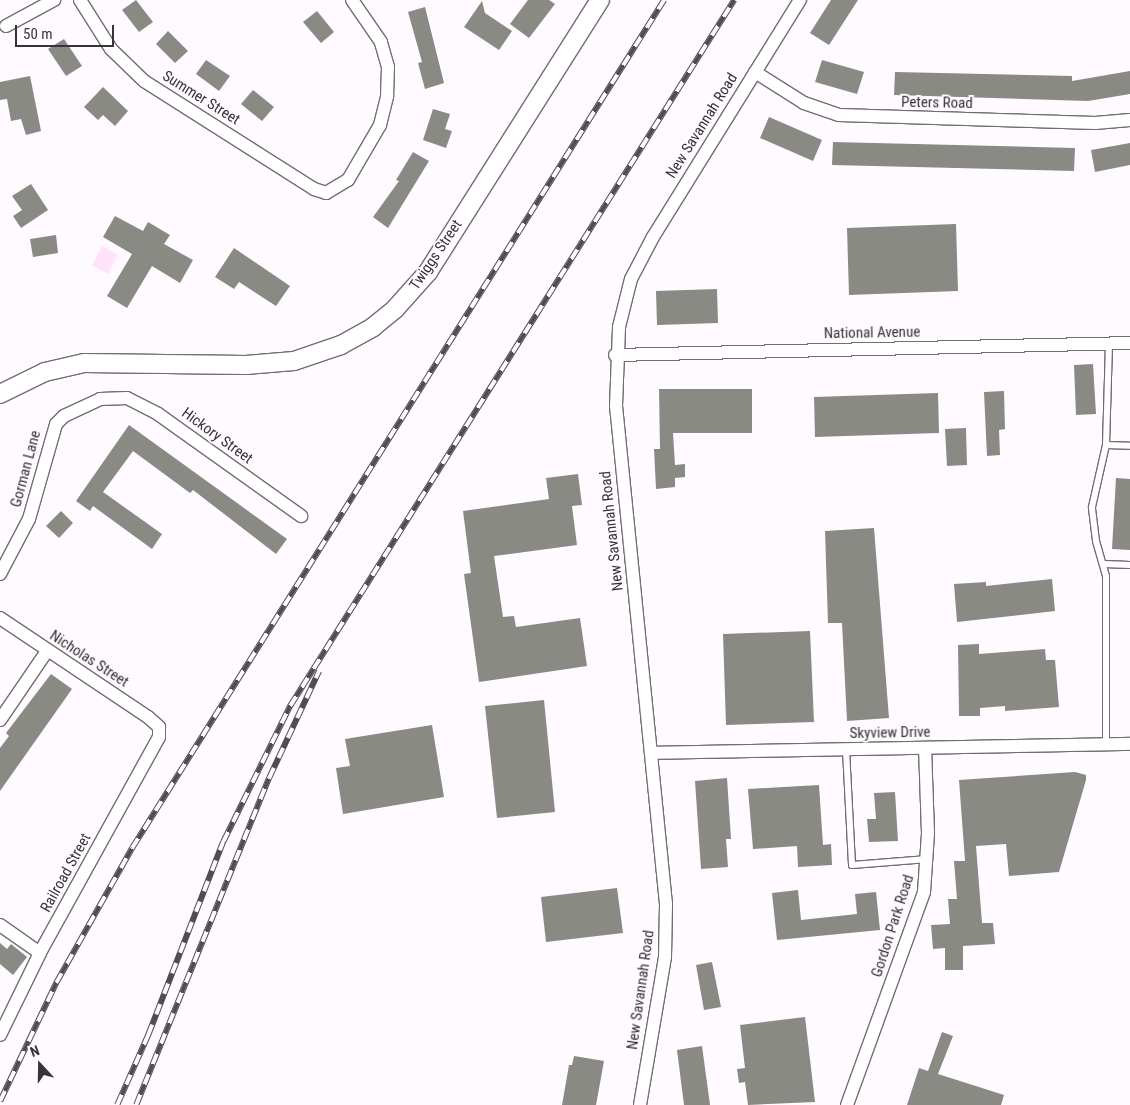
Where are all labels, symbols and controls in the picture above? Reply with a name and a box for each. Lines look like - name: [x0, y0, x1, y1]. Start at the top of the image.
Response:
- scale bar: [18, 15, 116, 47]
- text: 50 m: [23, 25, 53, 43]
- street label: Summer Street: [159, 67, 243, 129]
- street label: New Savannah Road: [662, 70, 742, 182]
- street label: Peters Road: [901, 93, 973, 113]
- street label: Twiggs Street: [406, 216, 466, 294]
- street label: National Avenue: [824, 323, 920, 343]
- street label: Hickory Street: [178, 404, 256, 468]
- street label: Gorman Lane: [7, 429, 45, 509]
- street label: New Savannah Road: [597, 470, 627, 592]
- street label: Nicholas Street: [46, 627, 132, 691]
- street label: Skyview Drive: [849, 723, 931, 743]
- street label: Railroad Street: [37, 831, 95, 915]
- street label: Gordon Park Road: [868, 872, 918, 980]
- street label: New Savannah Road: [624, 929, 658, 1051]
- north arrow: [15, 1040, 65, 1090]
- text: N: [28, 1042, 41, 1060]

